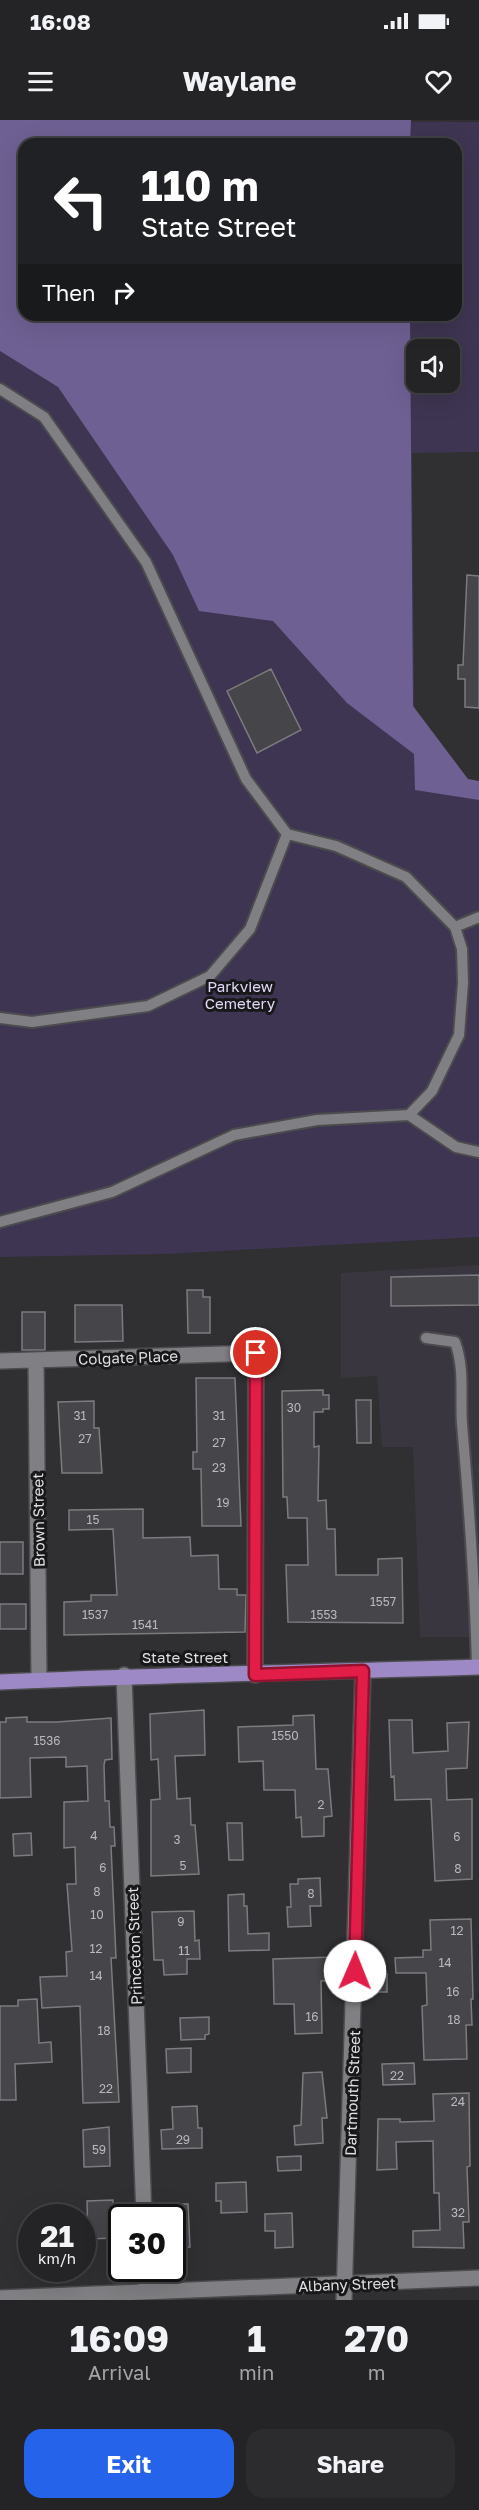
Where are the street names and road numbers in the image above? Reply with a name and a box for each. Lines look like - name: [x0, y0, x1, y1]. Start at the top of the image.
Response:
- street label: Colgate Place: [78, 1346, 178, 1368]
- street label: Brown Street: [28, 1473, 48, 1567]
- street label: State Street: [142, 1648, 228, 1666]
- street label: Princeton Street: [123, 1887, 145, 2005]
- street label: Dartmouth Street: [341, 2030, 363, 2156]
- street label: Albany Street: [298, 2273, 396, 2295]

